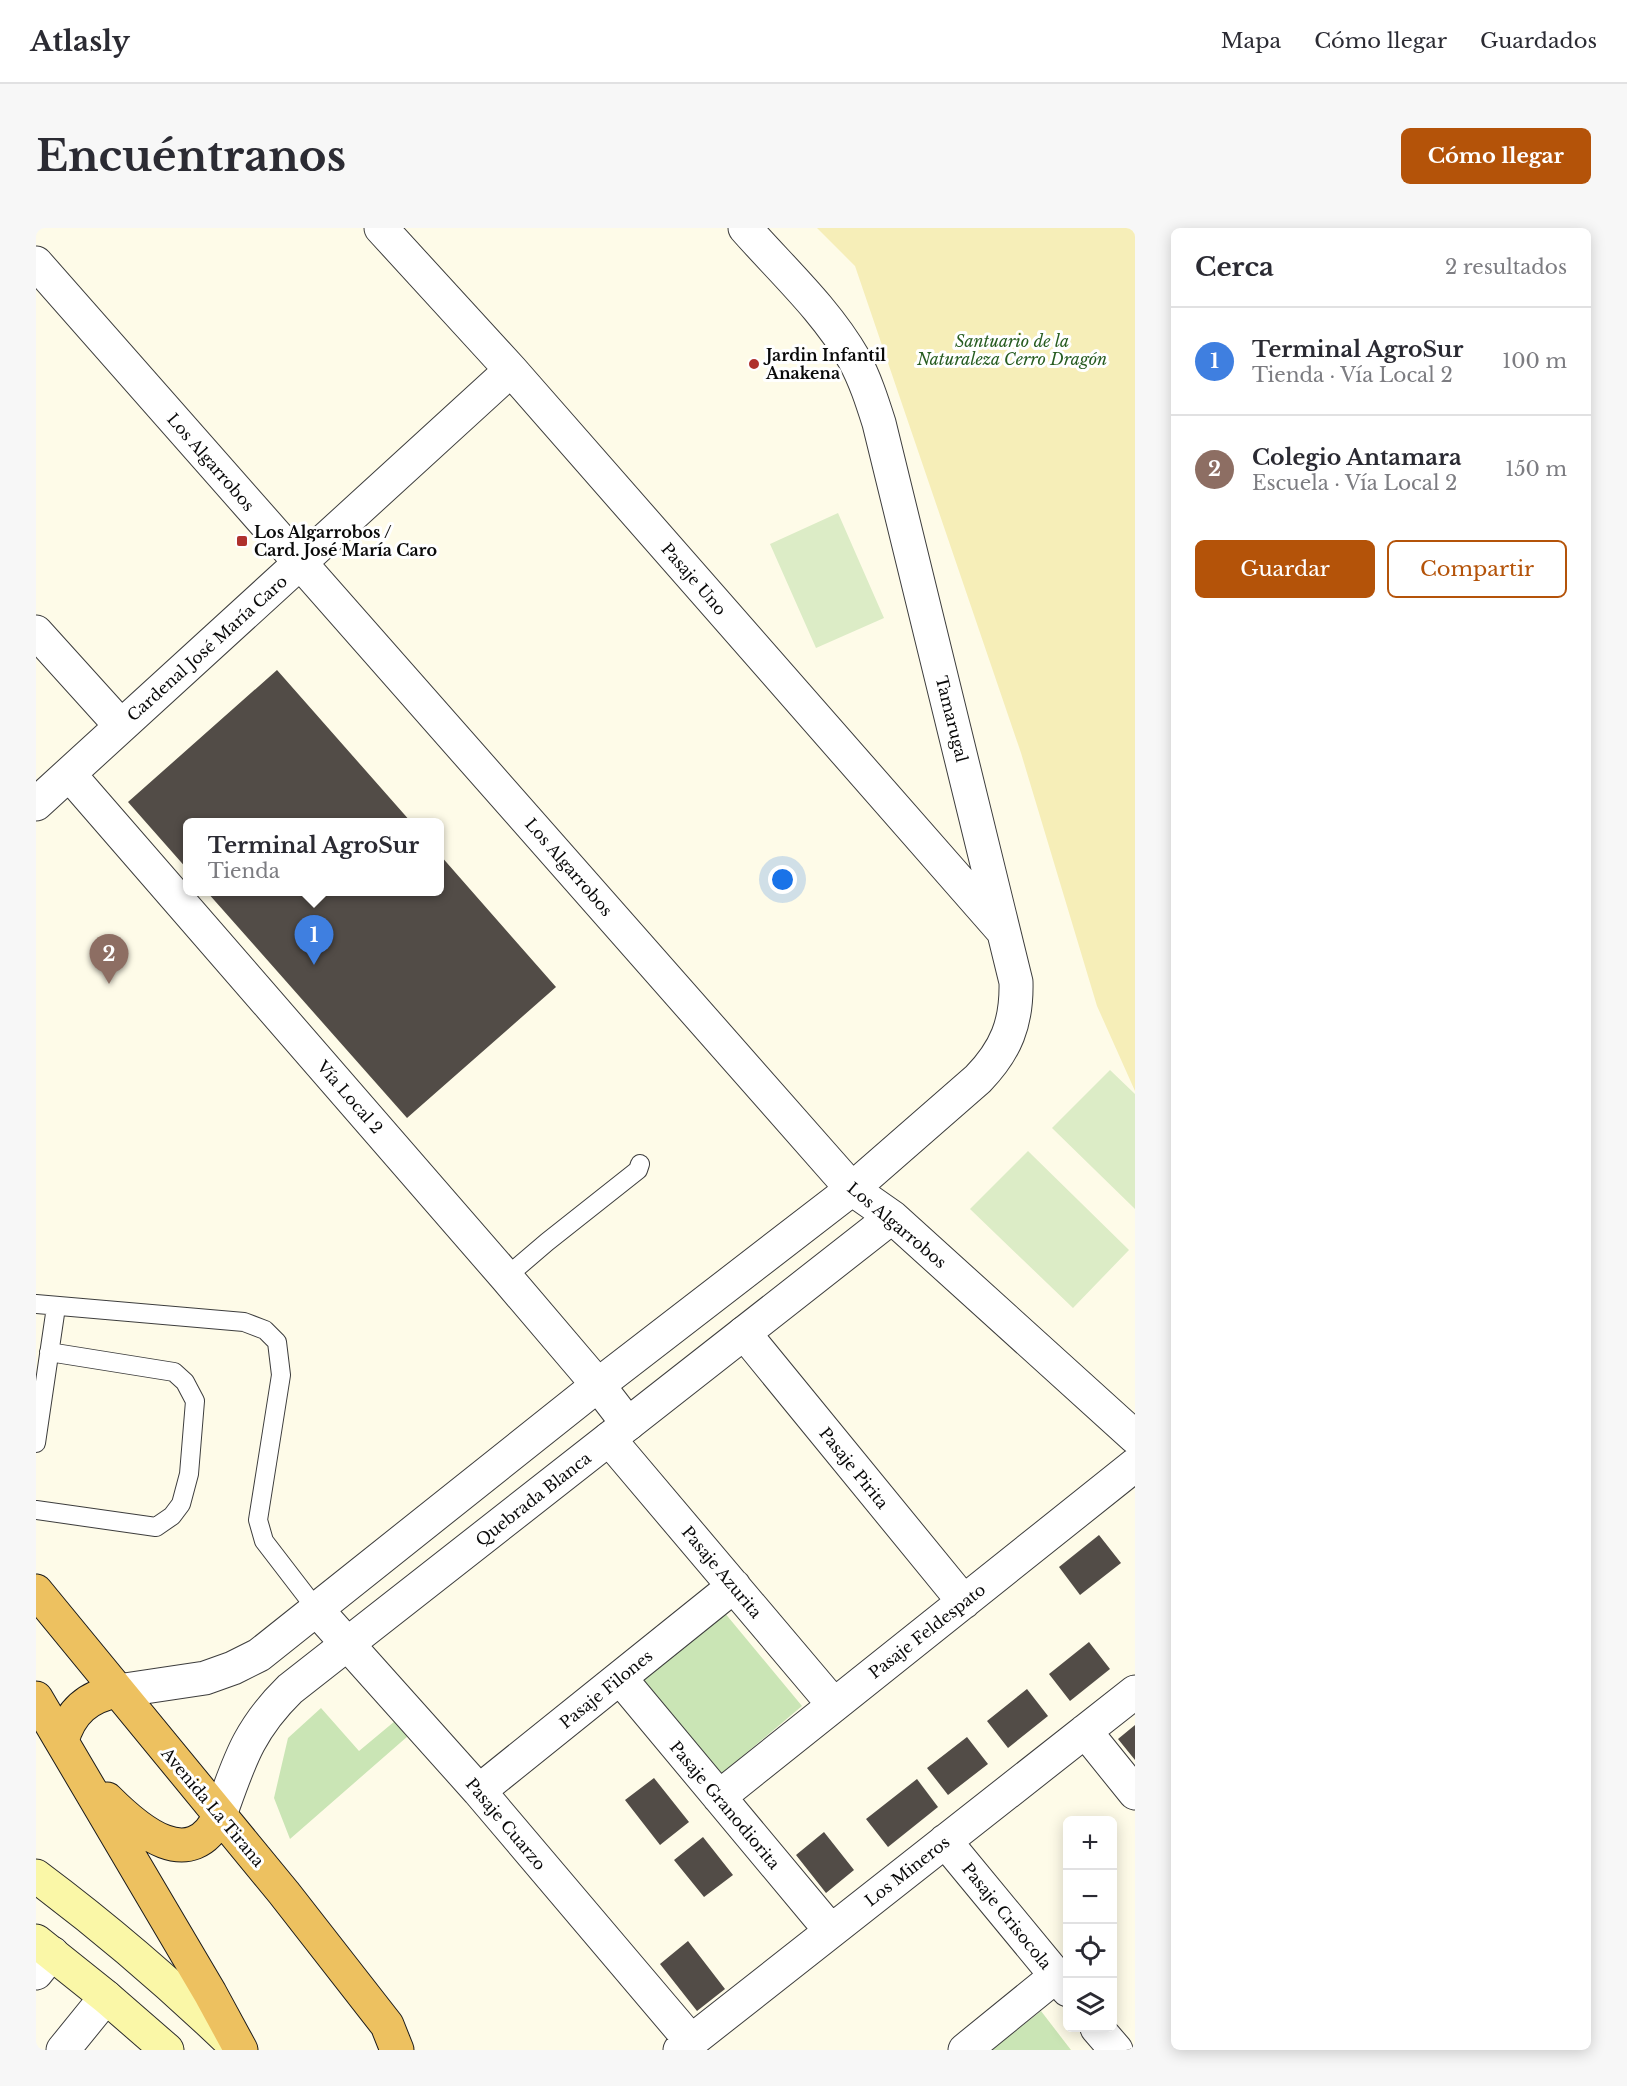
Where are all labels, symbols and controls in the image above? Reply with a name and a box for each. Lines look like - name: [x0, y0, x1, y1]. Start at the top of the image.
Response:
- text: Atlasly: [30, 24, 130, 59]
- text: Mapa: [1221, 28, 1281, 54]
- text: Cómo llegar: [1314, 28, 1447, 54]
- text: Guardados: [1480, 28, 1597, 54]
- button: Cómo llegar: [1401, 128, 1591, 184]
- text: Encuéntranos: [36, 130, 346, 182]
- text: Cerca: [1195, 251, 1274, 283]
- text: 2 resultados: [1445, 255, 1567, 279]
- park label: Santuario de la Naturaleza Cerro Dragón: [916, 331, 1107, 369]
- text: Terminal AgroSur: [1252, 336, 1463, 363]
- place label: Jardin Infantil Anakena: [763, 345, 886, 383]
- text: 1: [1210, 349, 1219, 373]
- text: 100 m: [1502, 349, 1567, 373]
- marker: Jardin Infantil Anakena: [747, 357, 761, 371]
- text: Tienda · Vía Local 2: [1252, 363, 1453, 387]
- street label: Los Algarrobos: [163, 409, 259, 515]
- text: Colegio Antamara: [1252, 444, 1462, 471]
- text: 2: [1208, 457, 1221, 481]
- text: 150 m: [1505, 457, 1567, 481]
- text: Escuela · Vía Local 2: [1252, 471, 1457, 495]
- place label: Los Algarrobos / Card. José María Caro: [254, 522, 437, 560]
- marker: Los Algarrobos / Card. José María Caro: [235, 534, 249, 548]
- street label: Pasaje Uno: [657, 539, 731, 619]
- button: Guardar: [1195, 540, 1375, 598]
- button: Compartir: [1387, 540, 1567, 598]
- street label: Cardenal José María Caro: [123, 571, 291, 725]
- street label: Tamarugal: [932, 674, 972, 764]
- street label: Los Algarrobos: [521, 814, 617, 920]
- popup: [183, 818, 444, 896]
- text: Terminal AgroSur: [208, 832, 419, 859]
- text: Tienda: [208, 859, 280, 883]
- your location: [768, 865, 797, 894]
- pin: 1: [294, 916, 334, 965]
- pin: 2: [90, 934, 128, 984]
- street label: Vía Local 2: [312, 1056, 387, 1138]
- street label: Los Algarrobos: [843, 1178, 951, 1272]
- street label: Pasaje Pirita: [815, 1423, 893, 1513]
- street label: Quebrada Blanca: [471, 1448, 595, 1550]
- street label: Pasaje Azurita: [678, 1522, 766, 1622]
- street label: Pasaje Feldespato: [865, 1579, 989, 1683]
- street label: Pasaje Filones: [556, 1645, 656, 1733]
- street label: Pasaje Granodiorita: [666, 1737, 785, 1873]
- street label: Avenida La Tirana: [157, 1743, 269, 1871]
- street label: Pasaje Cuarzo: [462, 1774, 550, 1874]
- map controls: [1063, 1816, 1117, 2032]
- button: +: [1063, 1816, 1117, 1870]
- street label: Los Mineros: [861, 1832, 953, 1910]
- street label: Pasaje Crisocola: [958, 1859, 1056, 1973]
- button: −: [1063, 1870, 1117, 1924]
- button: locate: [1063, 1924, 1117, 1978]
- button: layers: [1063, 1978, 1117, 2032]

